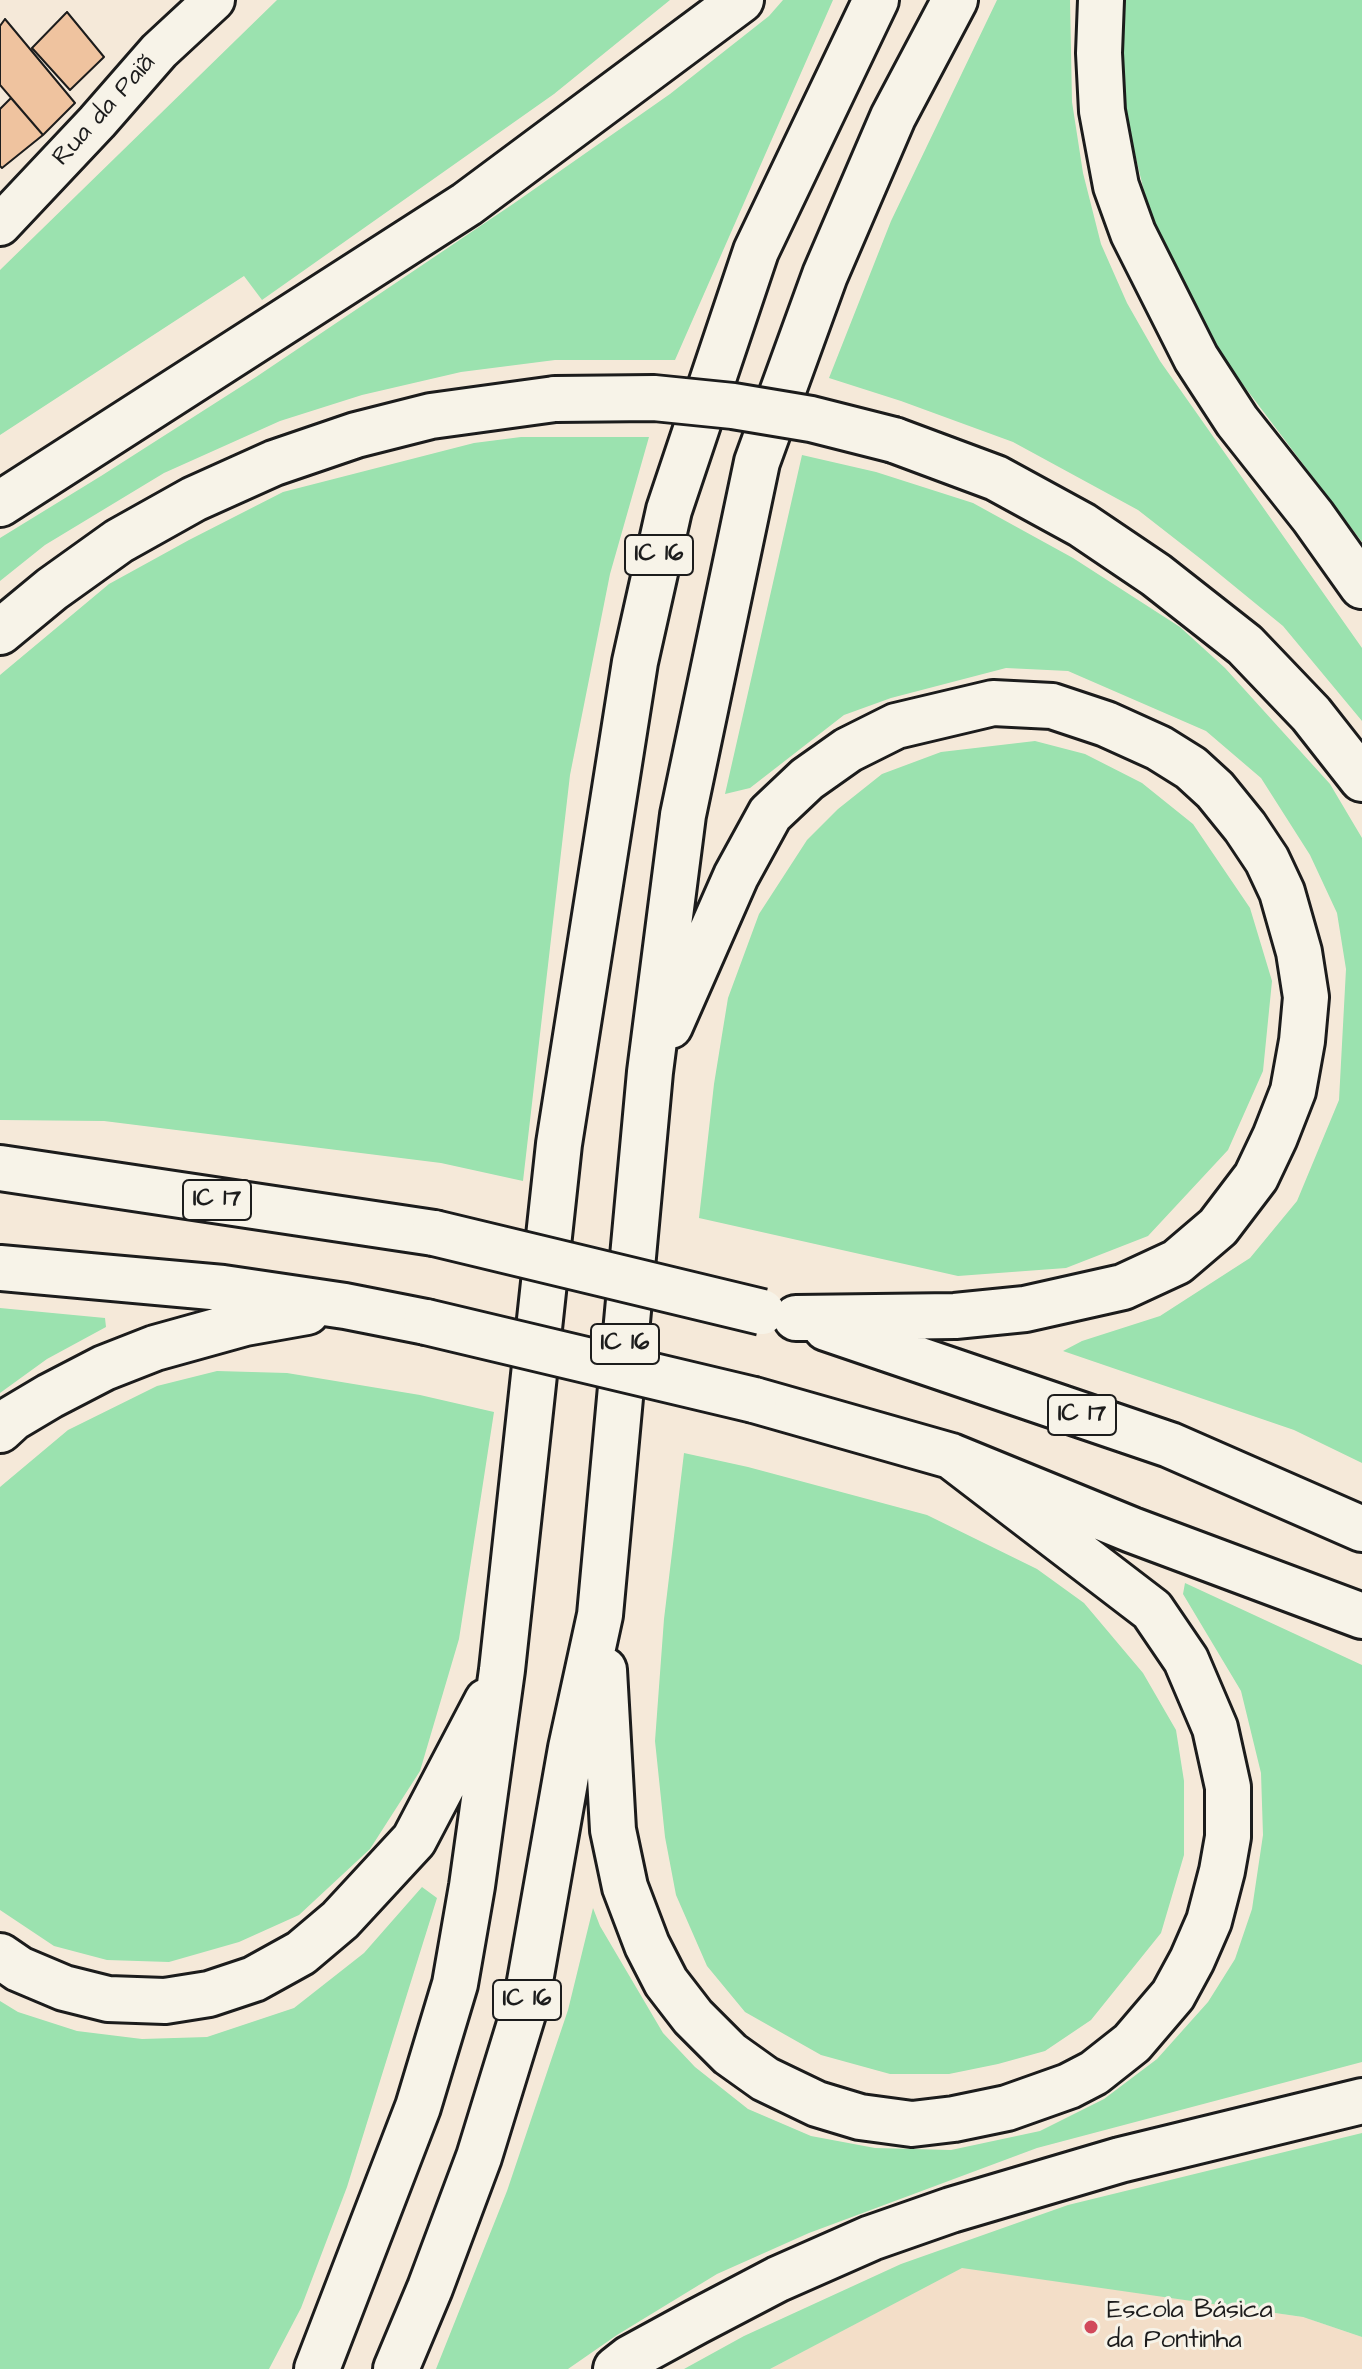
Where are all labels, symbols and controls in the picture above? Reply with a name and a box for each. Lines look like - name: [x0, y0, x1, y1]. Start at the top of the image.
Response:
- street label: Rua da Paiã: [47, 49, 163, 173]
- road number: IC 16: [625, 535, 693, 575]
- road number: IC 17: [183, 1180, 251, 1220]
- road number: IC 16: [591, 1324, 659, 1364]
- road number: IC 17: [1048, 1395, 1116, 1435]
- road number: IC 16: [493, 1980, 561, 2020]
- place label: Escola Básica da Pontinha: [1107, 2296, 1273, 2358]
- marker: Escola Básica da Pontinha: [1082, 2318, 1100, 2336]

